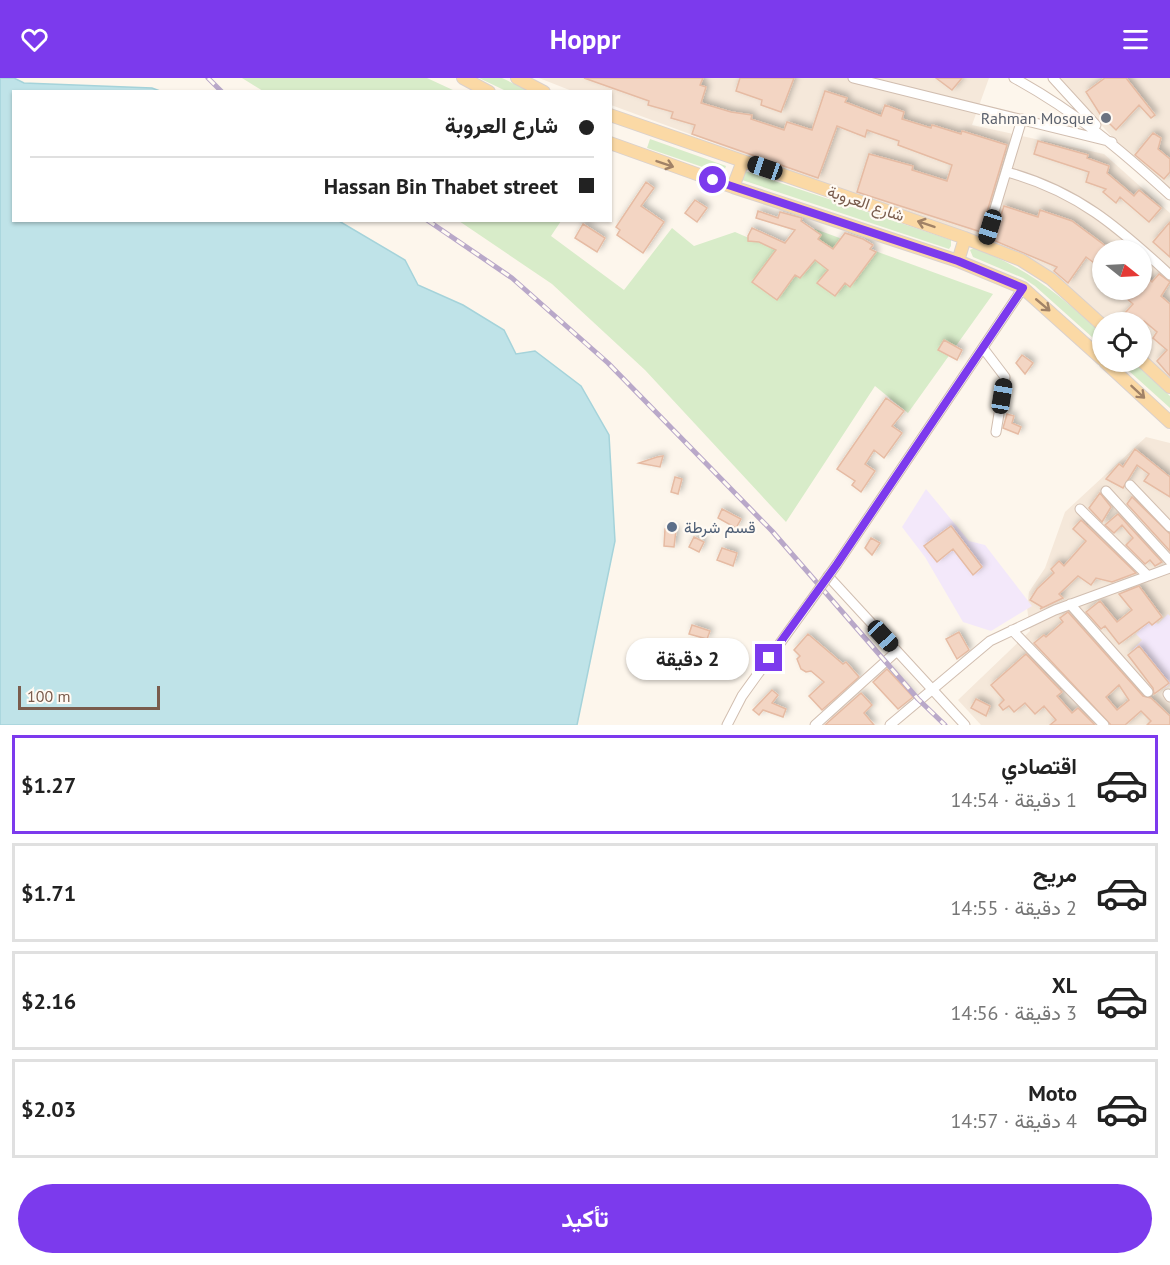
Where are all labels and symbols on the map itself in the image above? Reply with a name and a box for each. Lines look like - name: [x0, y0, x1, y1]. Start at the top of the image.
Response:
- place label: Rahman Mosque: [981, 108, 1094, 128]
- marker: Rahman Mosque: [1099, 111, 1113, 125]
- car: [745, 154, 785, 182]
- one-way arrow: [655, 159, 674, 170]
- route start: [699, 166, 726, 193]
- street label: شارع العروبة: [824, 181, 907, 227]
- car: [976, 207, 1004, 247]
- one-way arrow: [917, 218, 936, 229]
- north arrow: [1092, 240, 1152, 300]
- one-way arrow: [1035, 298, 1050, 312]
- car: [990, 377, 1014, 415]
- one-way arrow: [1130, 385, 1145, 399]
- place label: قسم شرطة: [684, 517, 756, 538]
- marker: قسم شرطة: [665, 520, 679, 534]
- car: [864, 617, 902, 655]
- callout: 2 دقيقة: [625, 637, 748, 679]
- route end: [755, 644, 782, 671]
- scale bar: [18, 683, 160, 710]

